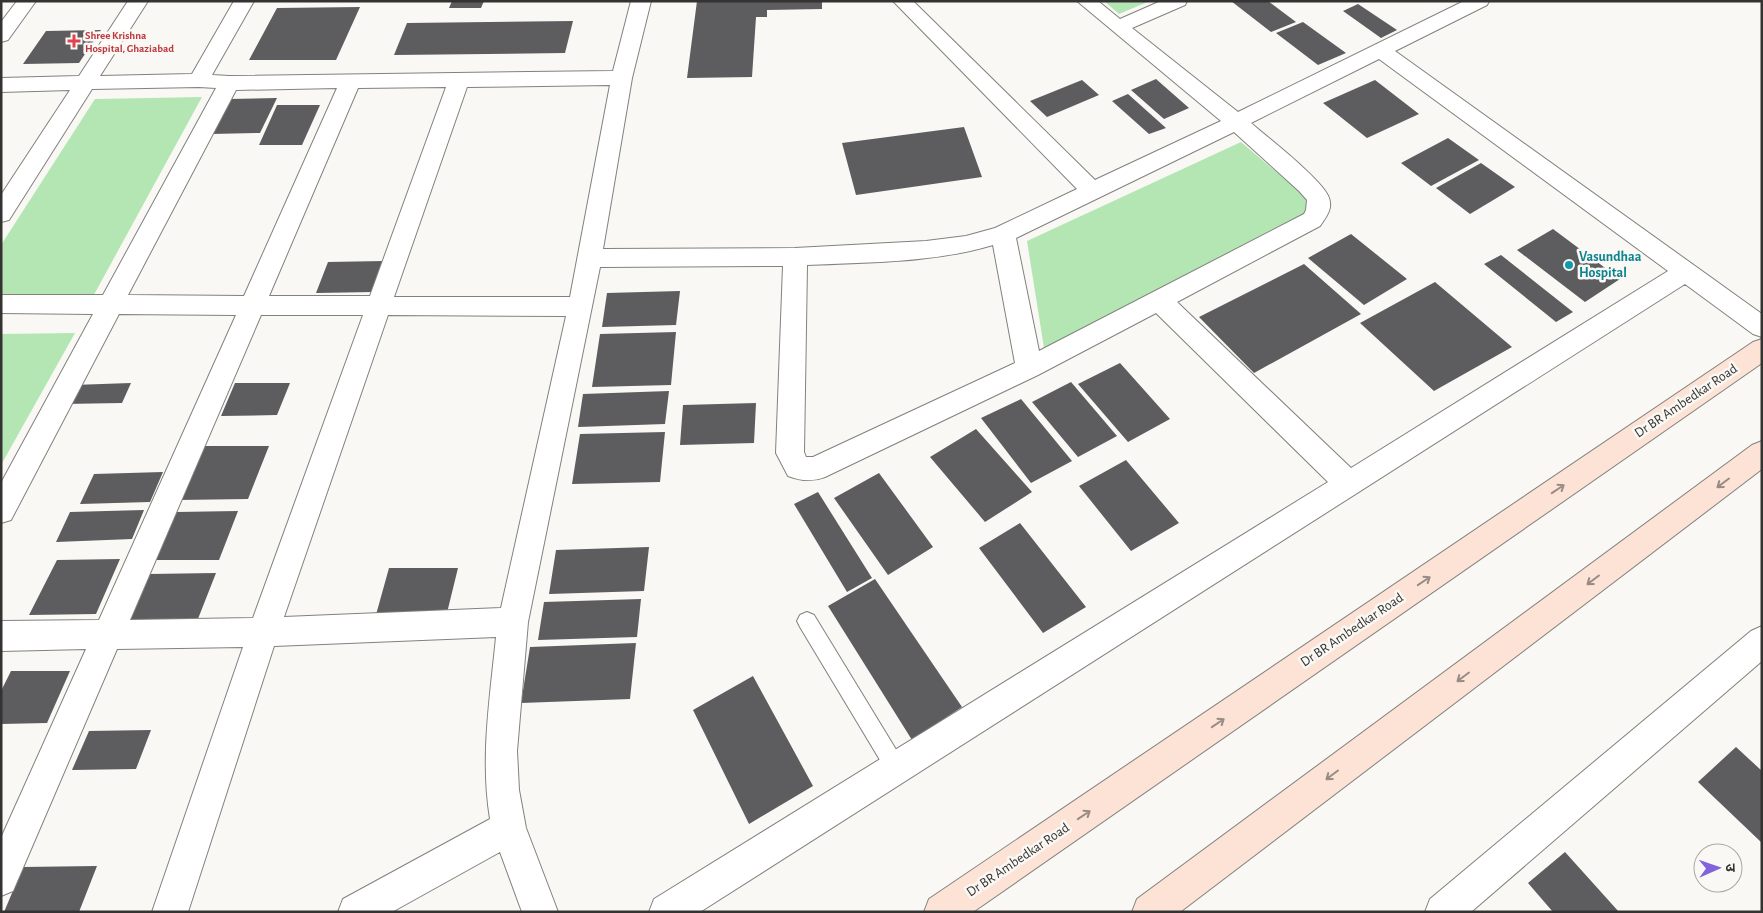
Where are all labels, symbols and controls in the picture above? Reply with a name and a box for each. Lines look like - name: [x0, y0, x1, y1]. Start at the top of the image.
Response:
- place label: Shree Krishna Hospital, Ghaziabad: [85, 30, 174, 54]
- marker: Shree Krishna Hospital, Ghaziabad: [67, 34, 81, 48]
- place label: Vasundhaa Hospital: [1579, 250, 1642, 280]
- marker: Vasundhaa Hospital: [1563, 259, 1575, 271]
- street label: Dr BR Ambedkar Road: [1632, 361, 1740, 441]
- one-way arrow: [1717, 477, 1730, 488]
- one-way arrow: [1550, 484, 1564, 494]
- one-way arrow: [1586, 575, 1600, 585]
- one-way arrow: [1416, 576, 1430, 586]
- street label: Dr BR Ambedkar Road: [1298, 590, 1406, 670]
- one-way arrow: [1457, 672, 1470, 683]
- one-way arrow: [1210, 718, 1224, 728]
- one-way arrow: [1325, 770, 1339, 780]
- one-way arrow: [1076, 810, 1090, 820]
- street label: Dr BR Ambedkar Road: [964, 820, 1072, 900]
- north arrow: [1693, 843, 1743, 893]
- text: उ: [1723, 863, 1737, 873]

